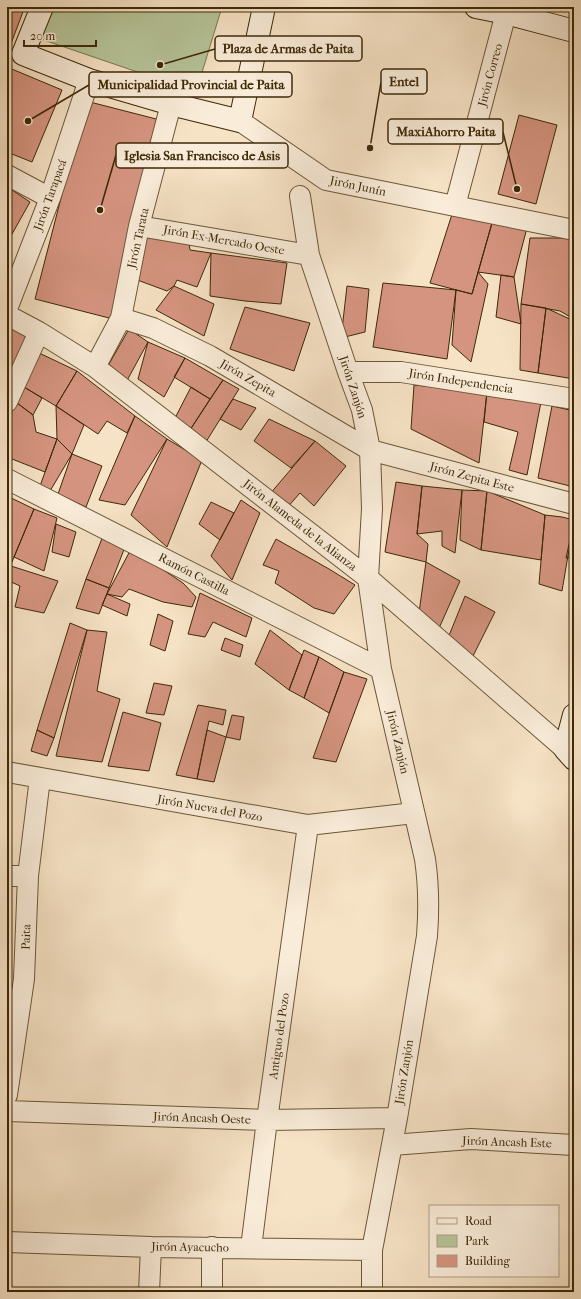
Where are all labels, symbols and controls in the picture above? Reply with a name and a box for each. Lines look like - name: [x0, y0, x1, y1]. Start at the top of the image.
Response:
- scale bar: [24, 22, 96, 48]
- text: 20 m: [30, 29, 55, 43]
- callout: Plaza de Armas de Paita: [215, 36, 362, 61]
- text: Plaza de Armas de Paita: [222, 41, 355, 56]
- street label: Jirón Correo: [475, 42, 505, 109]
- callout: Entel: [381, 69, 427, 94]
- callout: Municipalidad Provincial de Paita: [89, 72, 292, 97]
- text: Entel: [389, 74, 419, 89]
- text: Municipalidad Provincial de Paita: [96, 77, 286, 93]
- callout: MaxiAhorro Paita: [388, 119, 503, 144]
- text: MaxiAhorro Paita: [395, 124, 497, 139]
- callout: Iglesia San Francisco de Asis: [116, 143, 288, 168]
- text: Iglesia San Francisco de Asis: [124, 148, 280, 164]
- street label: Jirón Tarapacá: [30, 157, 69, 233]
- street label: Jirón Junín: [328, 173, 387, 199]
- street label: Jirón Tarata: [124, 206, 152, 271]
- street label: Jirón Ex-Mercado Oeste: [161, 222, 286, 258]
- street label: Jirón Zanjón: [336, 353, 370, 420]
- street label: Jirón Zepita: [217, 356, 279, 400]
- street label: Jirón Independencia: [407, 366, 515, 396]
- street label: Jirón Zepita Este: [427, 459, 516, 495]
- street label: Jirón Alameda de la Alianza: [240, 476, 360, 574]
- street label: Ramón Castilla: [156, 550, 232, 598]
- street label: Jirón Zanjón: [384, 708, 412, 775]
- street label: Jirón Nueva del Pozo: [155, 792, 264, 824]
- street label: Paita: [19, 923, 33, 950]
- street label: Antiguo del Pozo: [266, 992, 292, 1081]
- street label: Jirón Zanjón: [392, 1039, 416, 1106]
- street label: Jirón Ancash Oeste: [152, 1109, 251, 1127]
- street label: Jirón Ancash Este: [461, 1133, 552, 1151]
- legend: [429, 1205, 559, 1277]
- text: Road: [465, 1214, 492, 1228]
- text: Park: [465, 1234, 490, 1248]
- street label: Jirón Ayacucho: [150, 1239, 229, 1255]
- text: Building: [465, 1254, 510, 1268]

